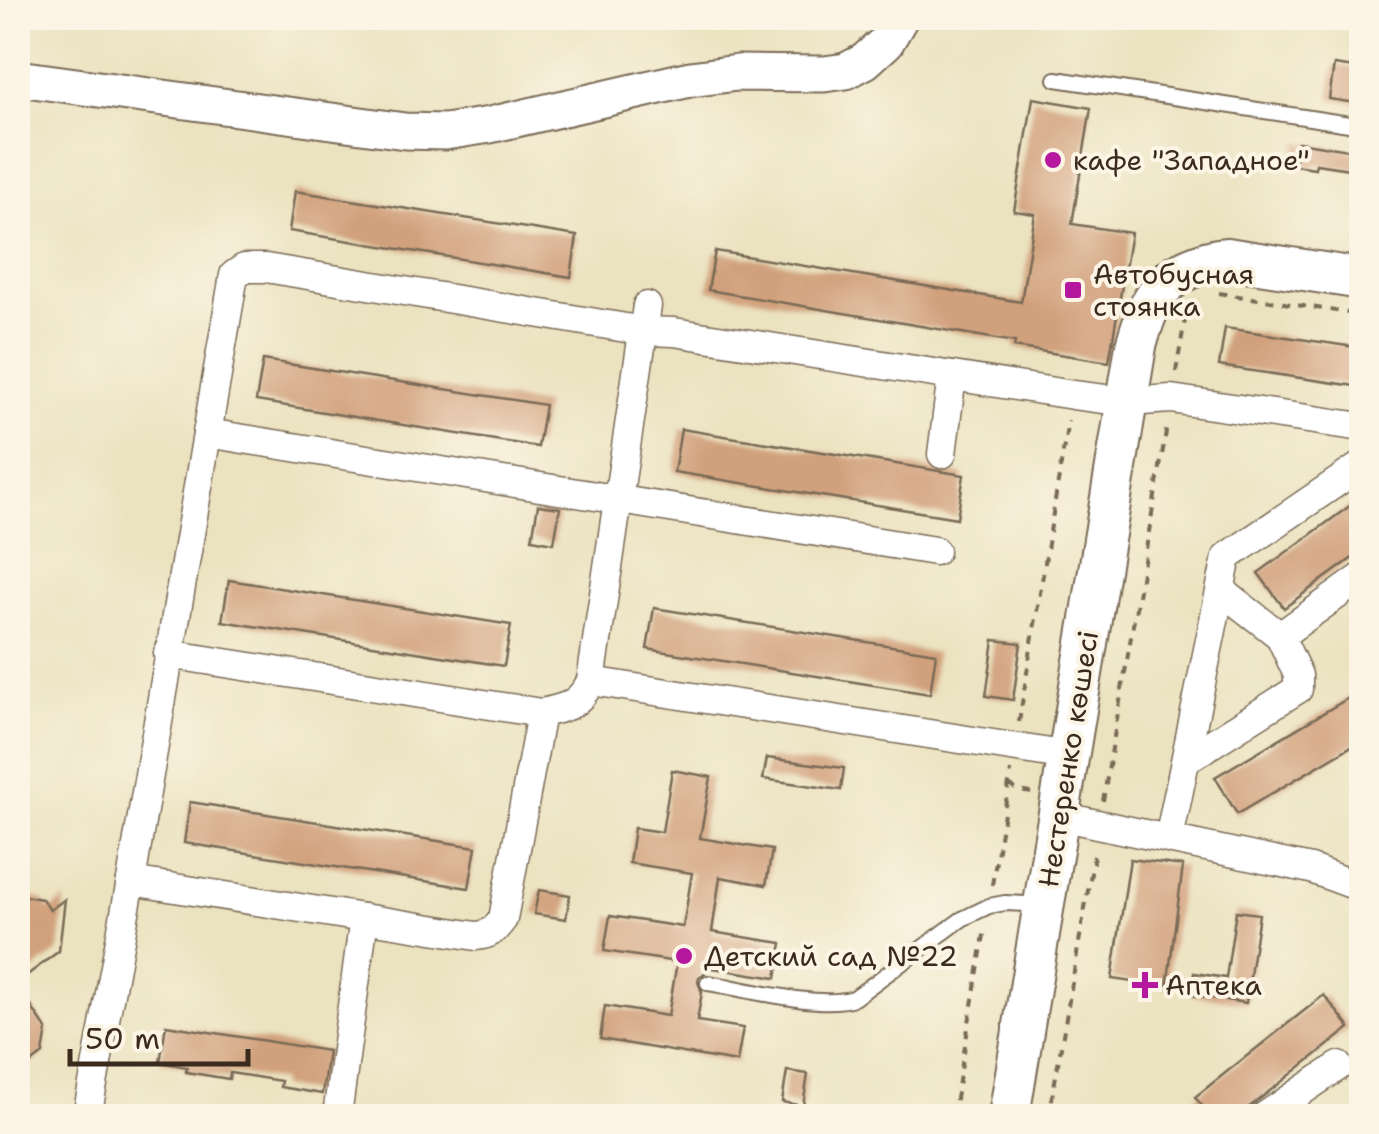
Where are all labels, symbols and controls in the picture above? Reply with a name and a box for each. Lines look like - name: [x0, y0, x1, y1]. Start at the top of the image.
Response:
- place label: кафе "Западное": [1073, 141, 1310, 179]
- marker: кафе "Западное": [1042, 149, 1064, 171]
- place label: Автобусная стоянка: [1093, 255, 1254, 325]
- marker: Автобусная стоянка: [1062, 279, 1084, 301]
- street label: Нестеренко көшесі: [1029, 628, 1107, 890]
- place label: Детский сад №22: [704, 937, 958, 975]
- marker: Детский сад №22: [673, 945, 695, 967]
- place label: Аптека: [1165, 966, 1262, 1004]
- marker: Аптека: [1134, 974, 1156, 996]
- scale bar: [70, 1004, 248, 1066]
- text: 50 m: [85, 1018, 160, 1059]

